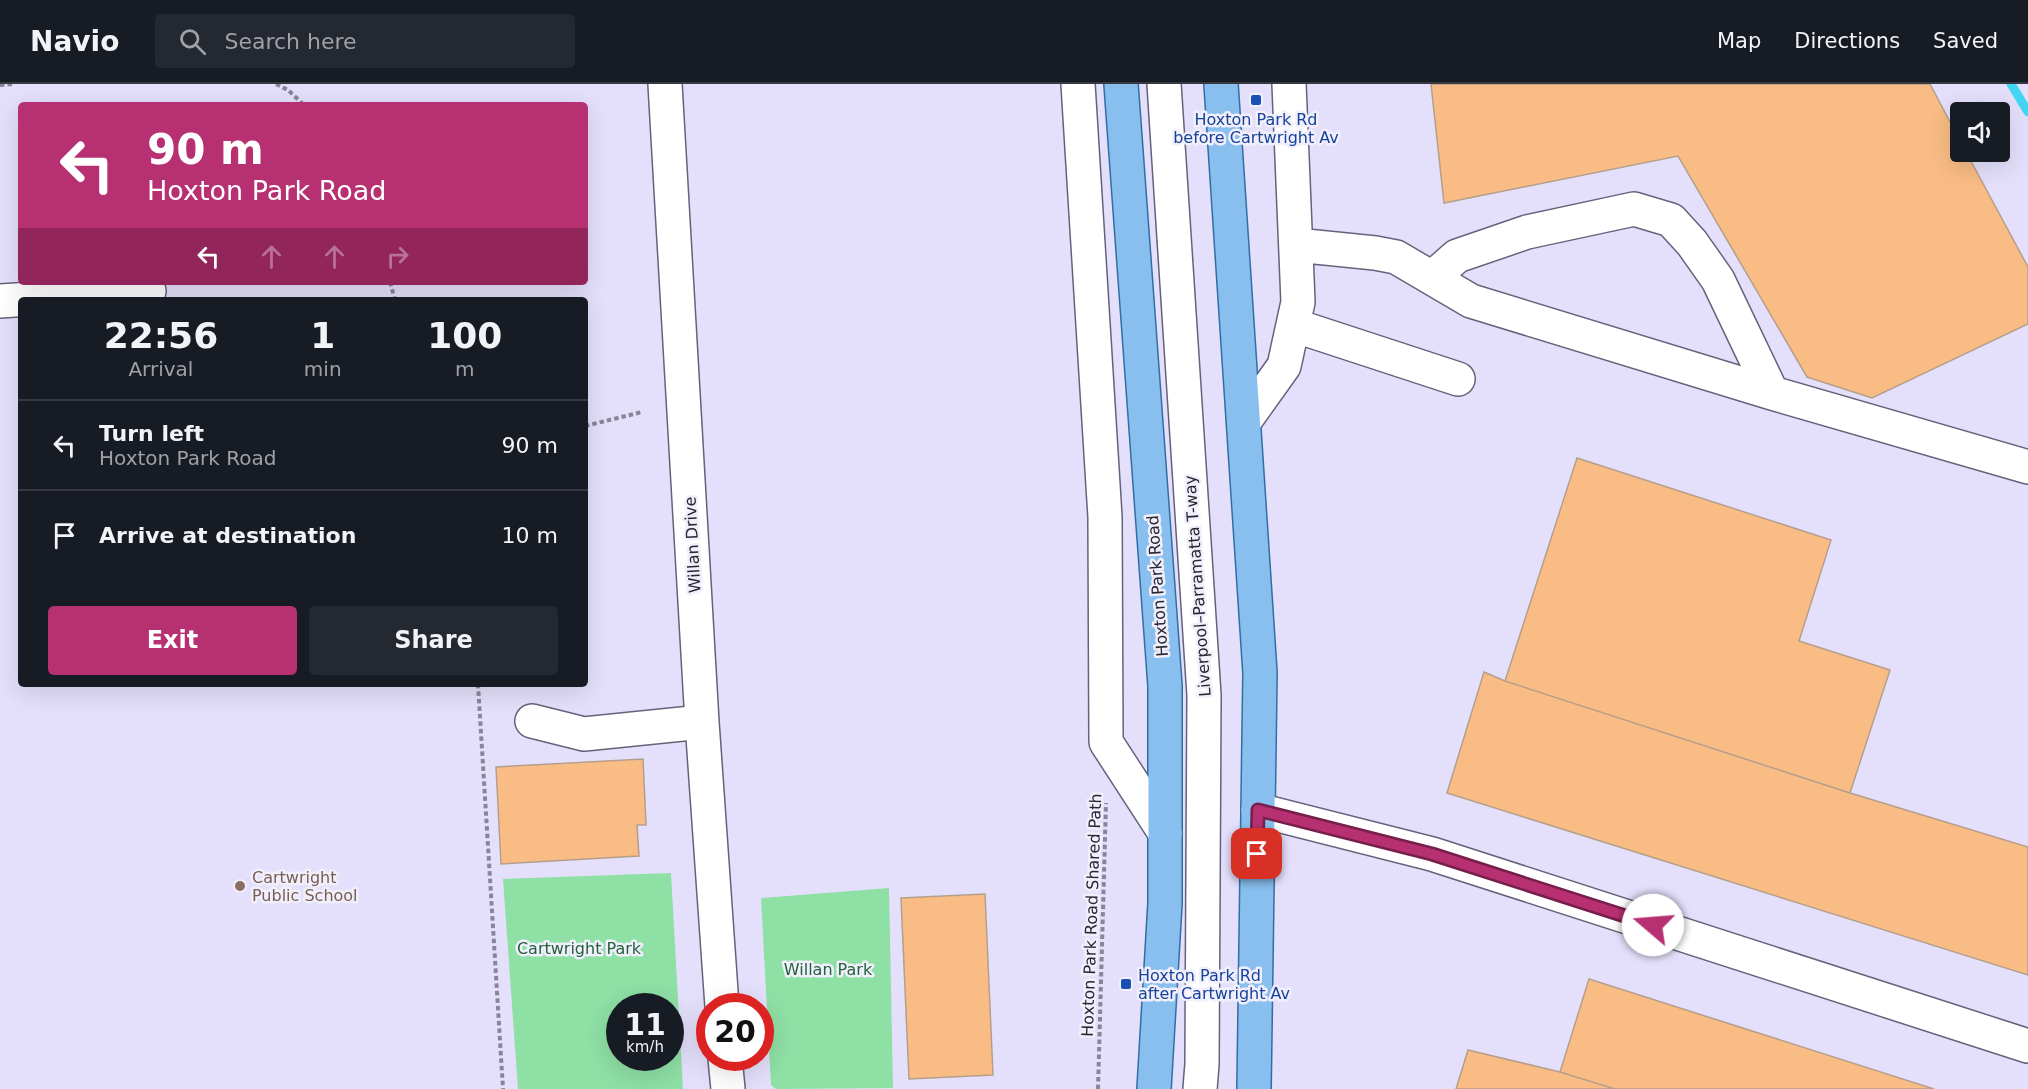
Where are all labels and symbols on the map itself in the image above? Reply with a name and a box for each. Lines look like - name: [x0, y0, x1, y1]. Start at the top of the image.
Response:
- marker: Hoxton Park Rd before Cartwright Av: [1249, 93, 1263, 107]
- place label: Hoxton Park Rd before Cartwright Av: [1173, 110, 1339, 147]
- street label: Liverpool–Parramatta T-way: [1180, 475, 1215, 697]
- street label: Willan Drive: [680, 496, 705, 594]
- street label: Hoxton Park Road: [1143, 515, 1172, 657]
- street label: Hoxton Park Road Shared Path: [1078, 793, 1105, 1037]
- pin: [1231, 828, 1282, 879]
- place label: Cartwright Public School: [252, 868, 358, 905]
- marker: Cartwright Public School: [233, 879, 247, 893]
- position arrow: [1621, 893, 1685, 957]
- park label: Cartwright Park: [517, 939, 642, 958]
- park label: Willan Park: [784, 960, 873, 979]
- place label: Hoxton Park Rd after Cartwright Av: [1138, 966, 1290, 1003]
- marker: Hoxton Park Rd after Cartwright Av: [1119, 977, 1133, 991]
- speed limit sign: 20: [696, 993, 774, 1071]

